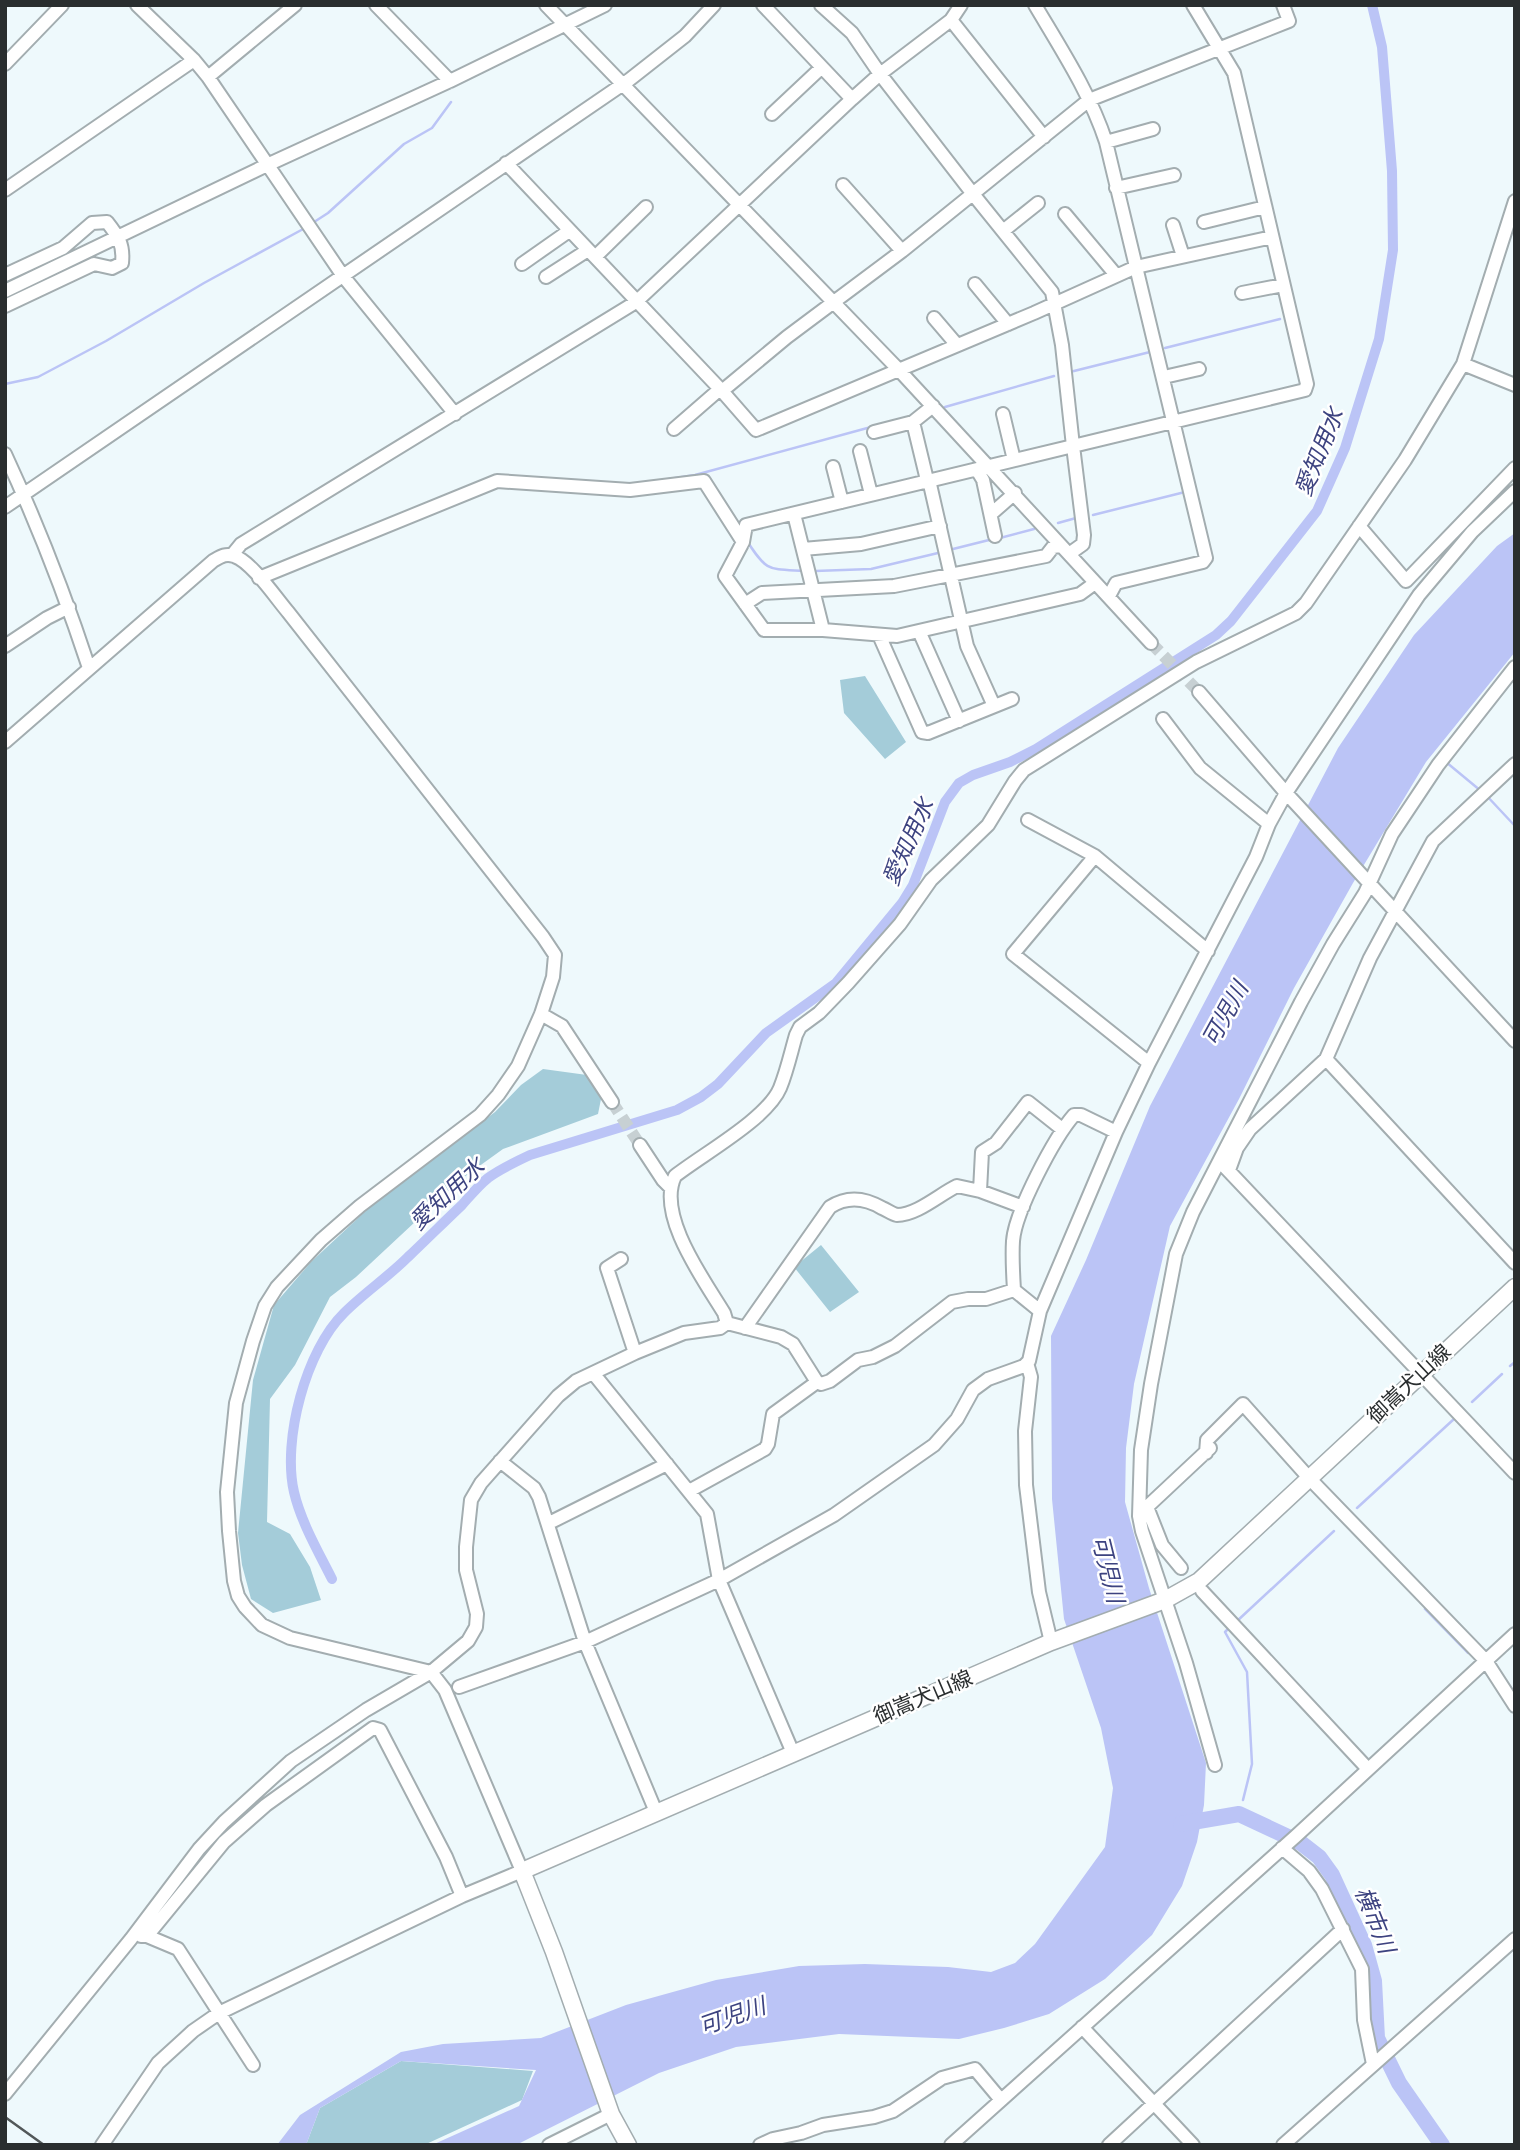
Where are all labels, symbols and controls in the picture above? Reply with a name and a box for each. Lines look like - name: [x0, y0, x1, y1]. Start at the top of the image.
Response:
- water label: 愛知用水: [1290, 402, 1349, 500]
- water label: 愛知用水: [877, 792, 940, 889]
- water label: 可児川: [1197, 975, 1255, 1050]
- water label: 愛知用水: [404, 1151, 492, 1235]
- street label: 御嵩犬山線: [1362, 1339, 1455, 1428]
- water label: 可児川: [1087, 1532, 1130, 1609]
- street label: 御嵩犬山線: [870, 1665, 976, 1728]
- water label: 横市川: [1350, 1883, 1401, 1960]
- water label: 可児川: [695, 1991, 772, 2040]

